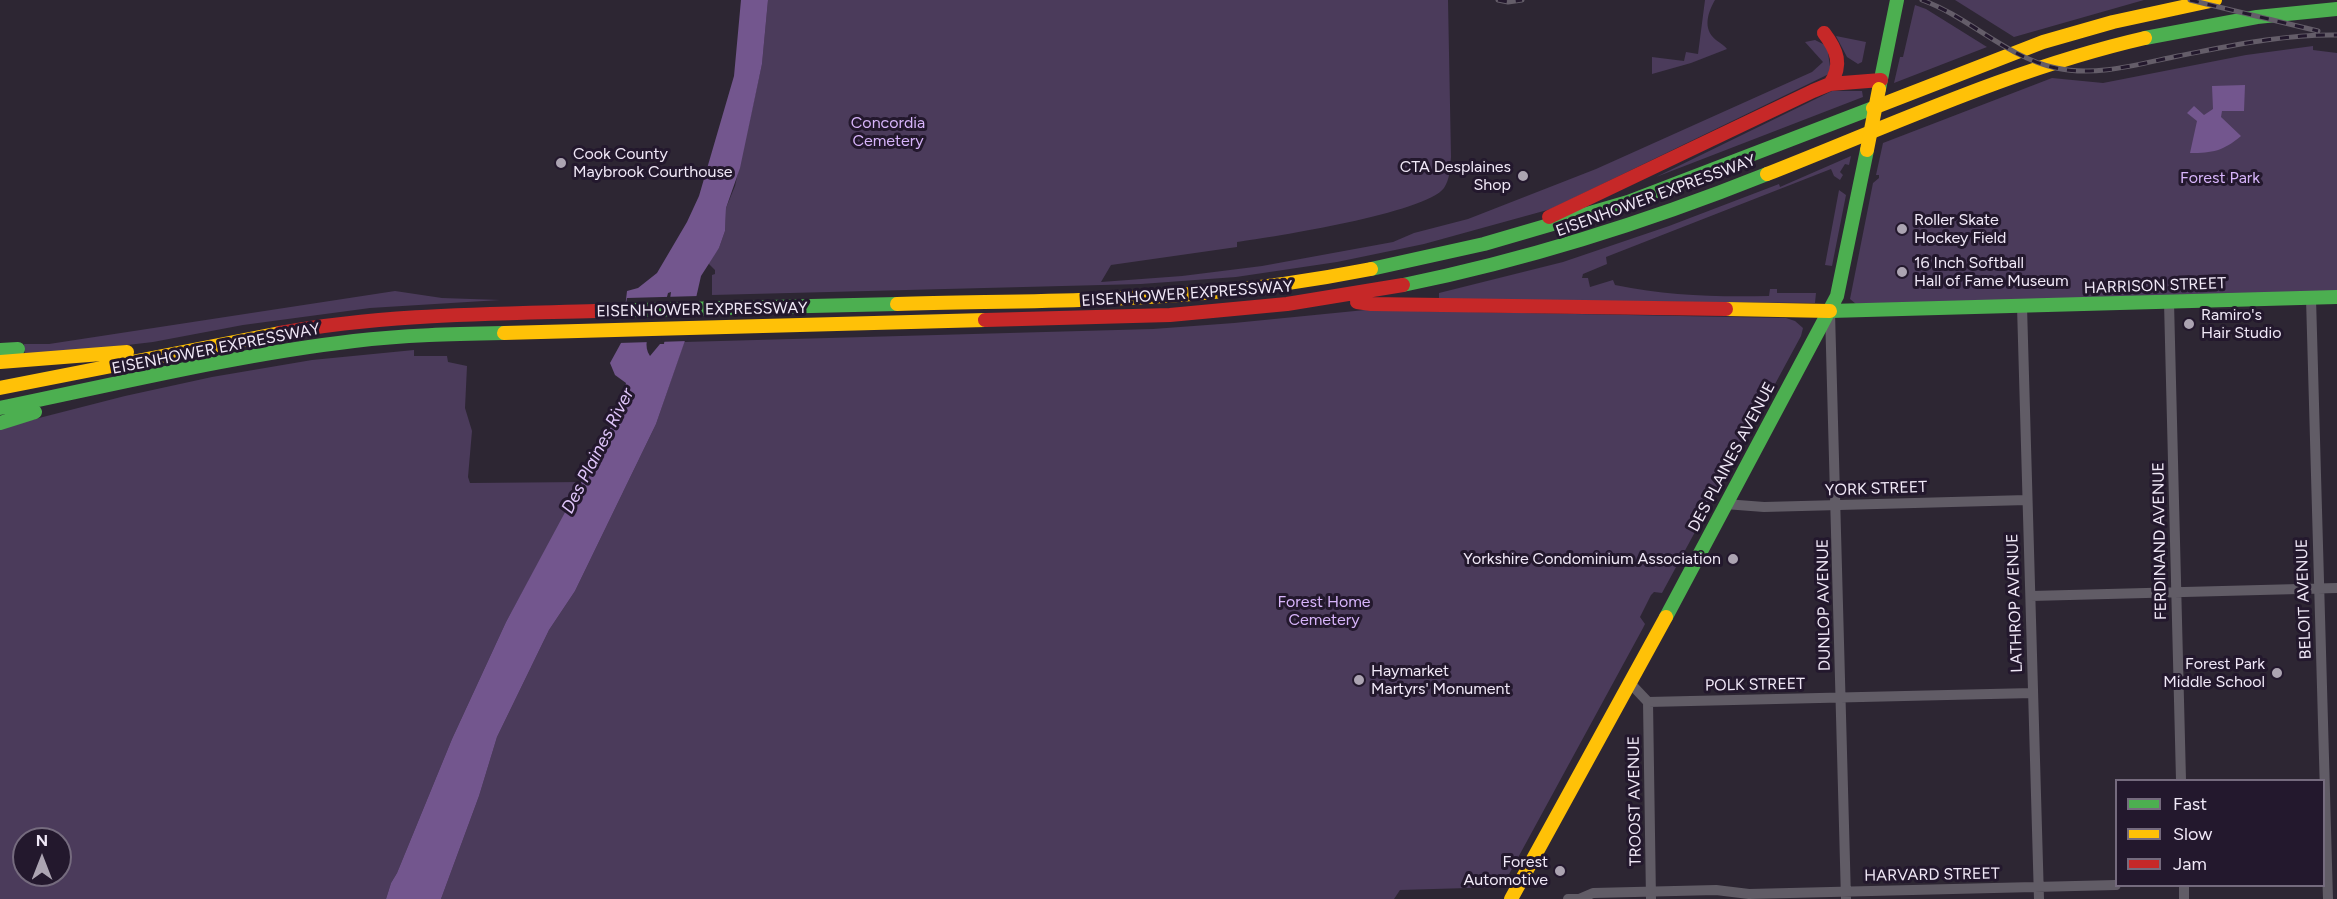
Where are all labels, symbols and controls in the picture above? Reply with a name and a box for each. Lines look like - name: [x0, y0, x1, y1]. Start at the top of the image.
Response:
- park label: Concordia Cemetery: [851, 113, 925, 151]
- place label: Cook County Maybrook Courthouse: [573, 144, 733, 182]
- street label: EISENHOWER EXPRESSWAY: [1553, 151, 1759, 241]
- marker: Cook County Maybrook Courthouse: [554, 156, 568, 170]
- place label: CTA Desplaines Shop: [1400, 157, 1511, 195]
- park label: Forest Park: [2180, 168, 2260, 188]
- marker: CTA Desplaines Shop: [1516, 169, 1530, 183]
- place label: Roller Skate Hockey Field: [1914, 210, 2006, 248]
- marker: Roller Skate Hockey Field: [1895, 222, 1909, 236]
- place label: 16 Inch Softball Hall of Fame Museum: [1914, 253, 2069, 291]
- marker: 16 Inch Softball Hall of Fame Museum: [1895, 265, 1909, 279]
- street label: HARRISON STREET: [2084, 274, 2226, 298]
- street label: EISENHOWER EXPRESSWAY: [1081, 277, 1293, 311]
- street label: EISENHOWER EXPRESSWAY: [596, 299, 808, 321]
- place label: Ramiro's Hair Studio: [2201, 305, 2281, 343]
- marker: Ramiro's Hair Studio: [2182, 317, 2196, 331]
- street label: EISENHOWER EXPRESSWAY: [110, 319, 322, 379]
- street label: DES PLAINES AVENUE: [1684, 379, 1780, 535]
- water label: Des Plaines River: [557, 385, 639, 517]
- street label: FERDINAND AVENUE: [2149, 462, 2171, 620]
- street label: YORK STREET: [1825, 478, 1927, 500]
- street label: LATHROP AVENUE: [2003, 533, 2027, 673]
- street label: BELOIT AVENUE: [2292, 538, 2316, 660]
- street label: DUNLOP AVENUE: [1813, 539, 1835, 671]
- place label: Yorkshire Condominium Association: [1463, 549, 1721, 569]
- marker: Yorkshire Condominium Association: [1726, 552, 1740, 566]
- park label: Forest Home Cemetery: [1277, 592, 1371, 630]
- place label: Forest Park Middle School: [2163, 654, 2265, 692]
- place label: Haymarket Martyrs' Monument: [1371, 661, 1511, 699]
- marker: Forest Park Middle School: [2270, 666, 2284, 680]
- marker: Haymarket Martyrs' Monument: [1352, 673, 1366, 687]
- street label: POLK STREET: [1705, 675, 1805, 695]
- street label: TROOST AVENUE: [1624, 736, 1646, 866]
- legend: [2115, 779, 2325, 887]
- text: Fast: [2173, 793, 2207, 815]
- text: Slow: [2173, 823, 2212, 845]
- north arrow: [12, 827, 72, 887]
- text: N: [36, 831, 48, 850]
- place label: Forest Automotive: [1463, 852, 1548, 890]
- text: Jam: [2173, 853, 2207, 875]
- marker: Forest Automotive: [1553, 864, 1567, 878]
- street label: HARVARD STREET: [1864, 864, 2000, 886]

